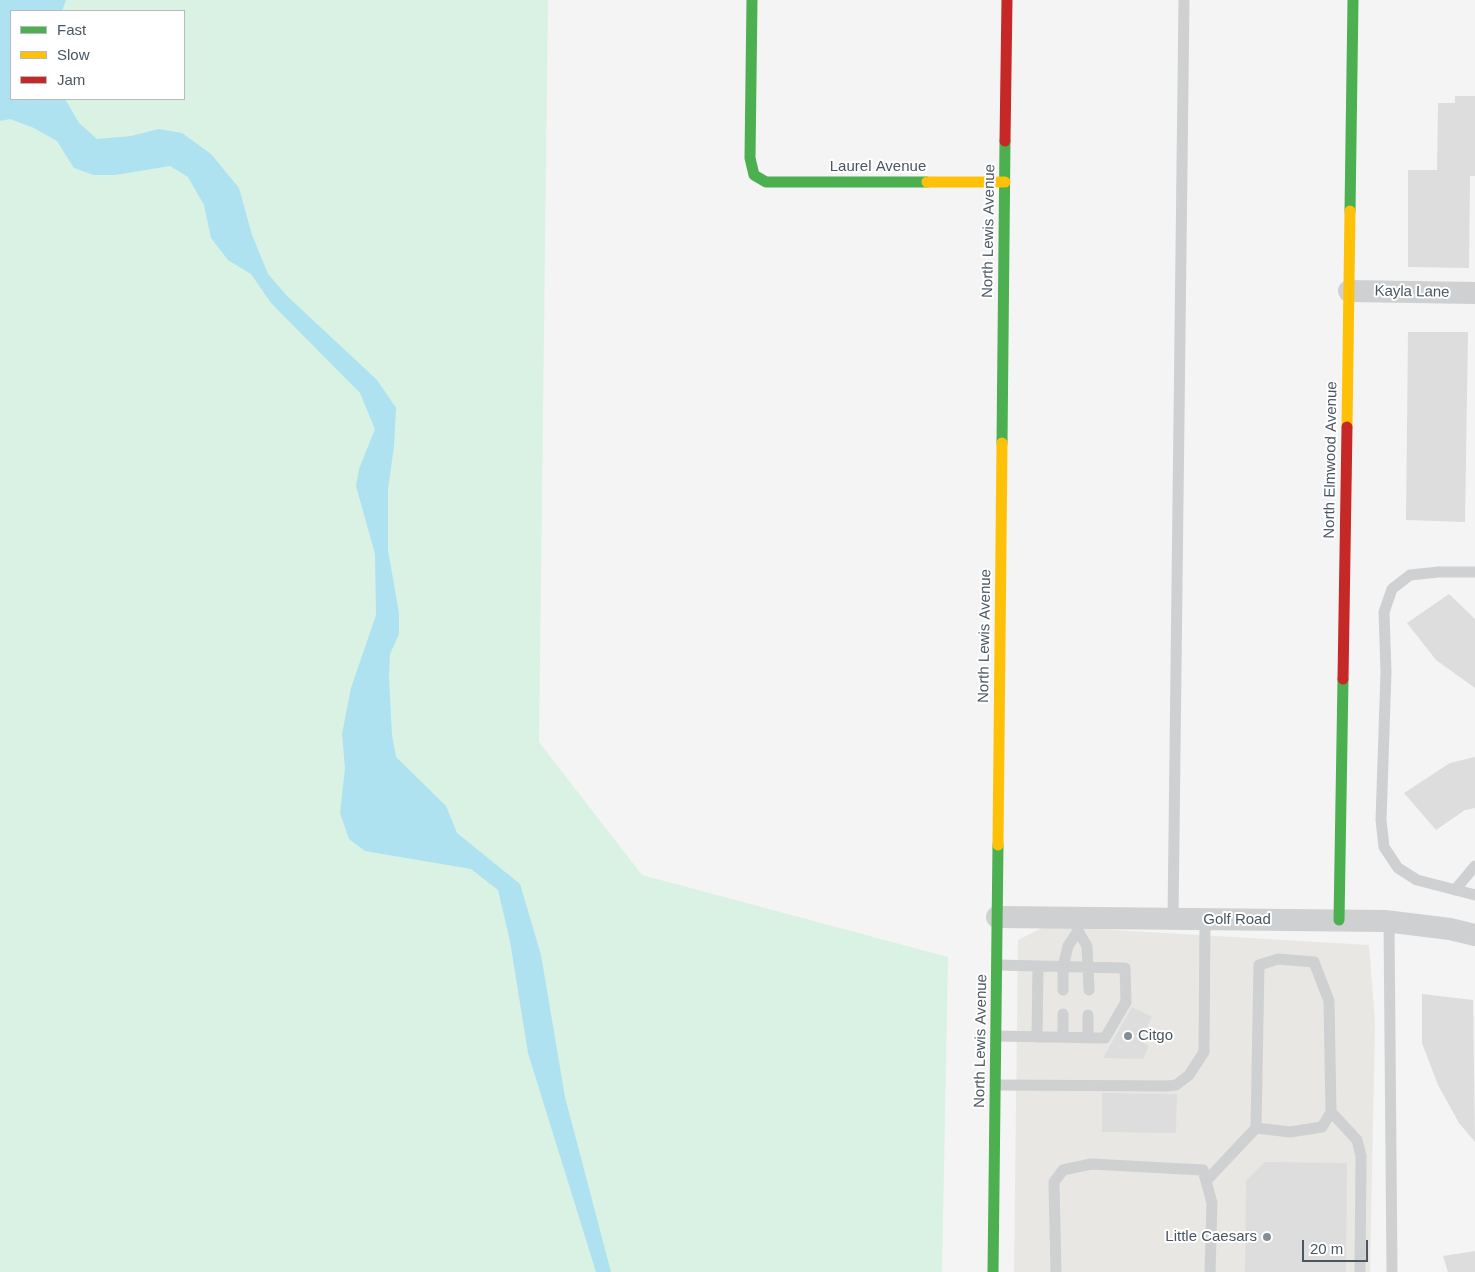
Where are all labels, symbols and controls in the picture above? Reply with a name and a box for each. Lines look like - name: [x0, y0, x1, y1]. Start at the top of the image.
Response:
- legend: [10, 10, 185, 100]
- text: Fast: [57, 21, 86, 38]
- text: Slow: [57, 46, 90, 63]
- text: Jam: [57, 71, 85, 88]
- street label: Laurel Avenue: [830, 158, 926, 176]
- street label: North Lewis Avenue: [979, 164, 999, 298]
- street label: Kayla Lane: [1374, 282, 1450, 302]
- street label: North Elmwood Avenue: [1321, 381, 1341, 539]
- street label: North Lewis Avenue: [975, 569, 995, 703]
- street label: Golf Road: [1203, 911, 1271, 929]
- street label: North Lewis Avenue: [971, 974, 991, 1108]
- place label: Citgo: [1138, 1027, 1173, 1045]
- marker: Citgo: [1122, 1030, 1134, 1042]
- place label: Little Caesars: [1165, 1228, 1257, 1246]
- scale bar: [1305, 1230, 1371, 1262]
- marker: Little Caesars: [1261, 1231, 1273, 1243]
- text: 20 m: [1310, 1240, 1343, 1257]

